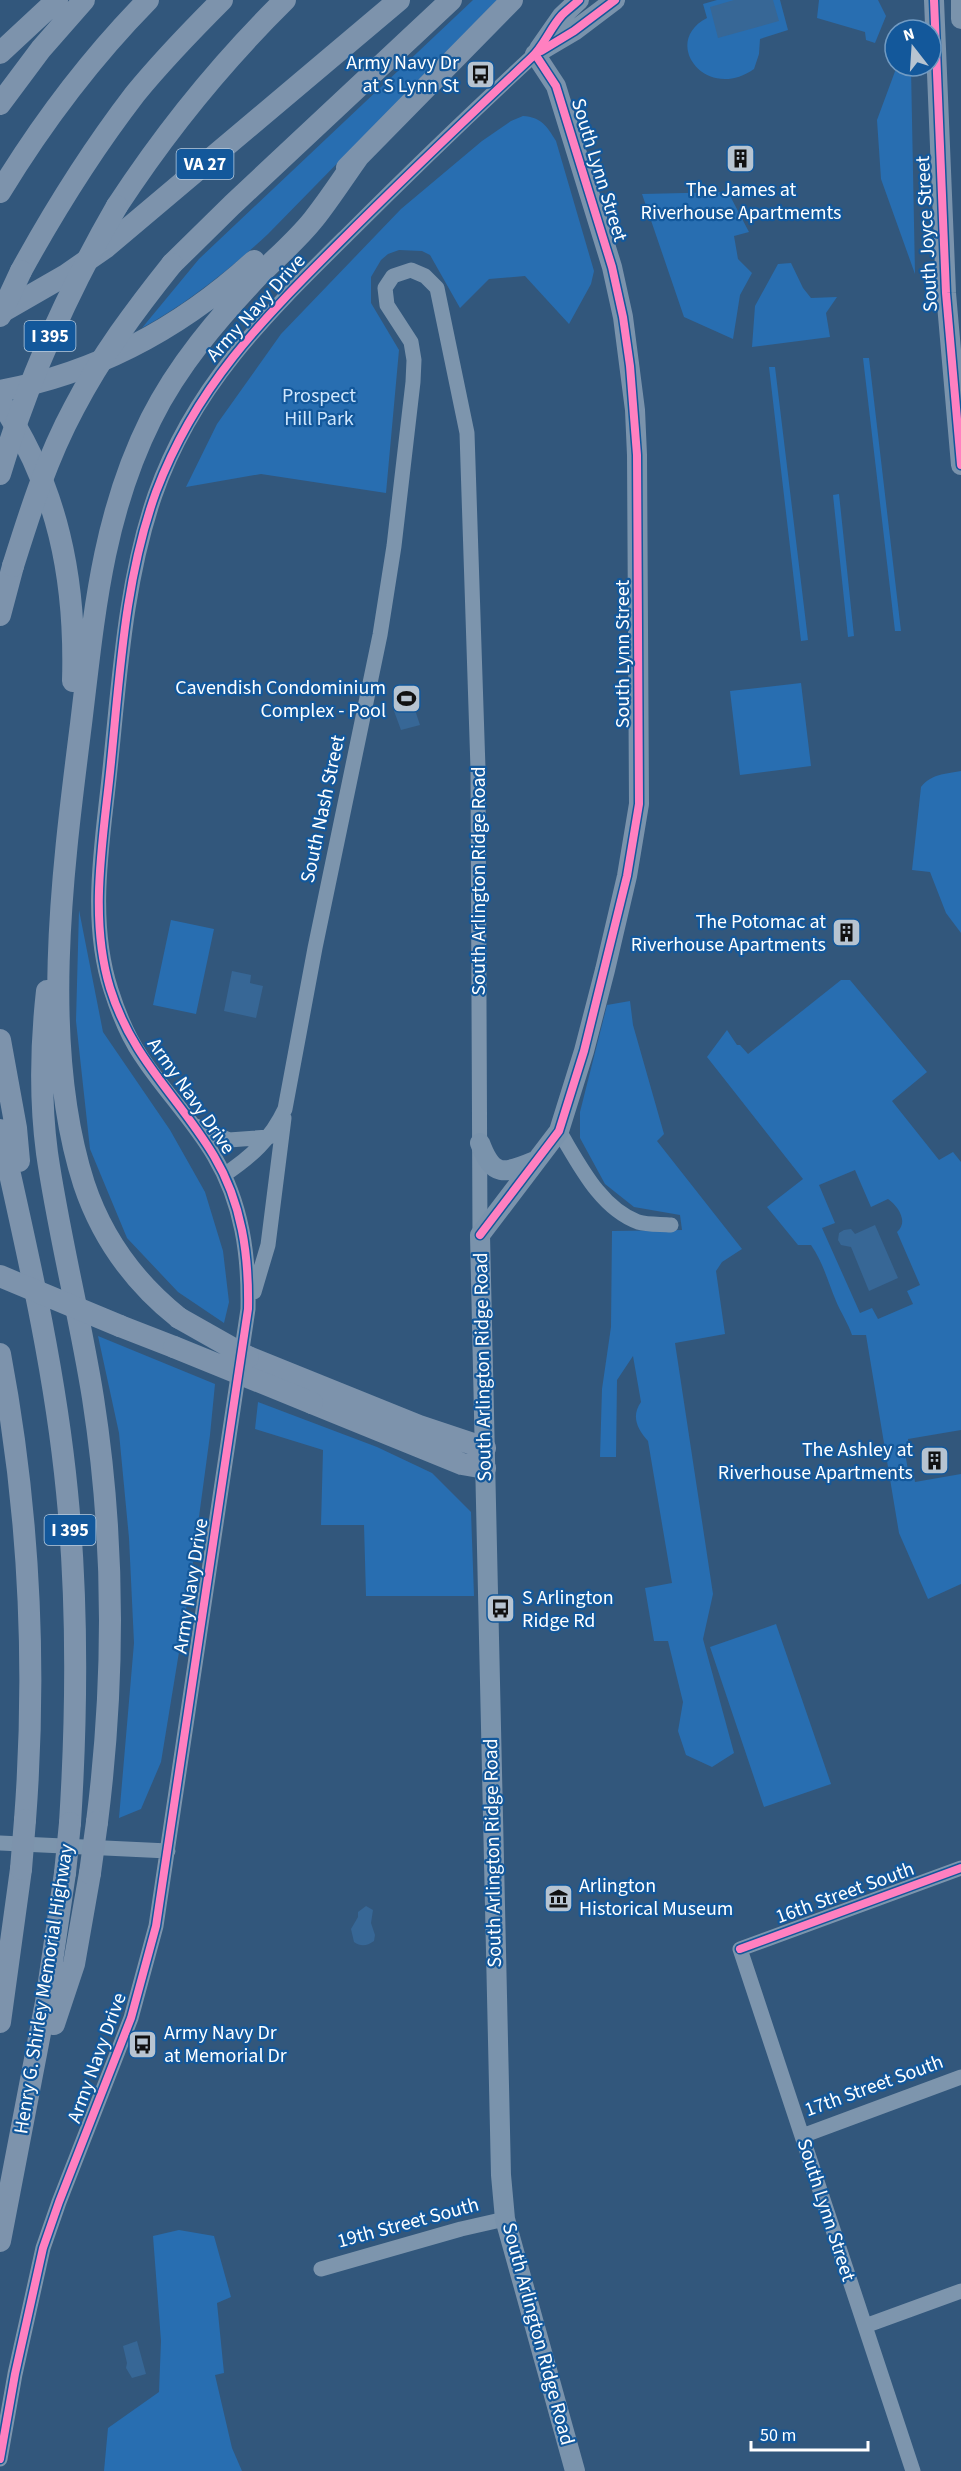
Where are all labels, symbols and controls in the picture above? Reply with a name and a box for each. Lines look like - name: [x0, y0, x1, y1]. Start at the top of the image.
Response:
- north arrow: [883, 18, 943, 78]
- text: N: [901, 23, 917, 47]
- place label: Army Navy Dr at S Lynn St: [346, 49, 459, 100]
- bus stop icon: Army Navy Dr at S Lynn St: [464, 58, 496, 90]
- street label: South Lynn Street: [564, 95, 634, 245]
- building icon: The James at Riverhouse Apartmemts: [725, 143, 757, 175]
- road number: VA 27: [176, 149, 234, 179]
- street label: South Joyce Street: [909, 155, 945, 313]
- place label: The James at Riverhouse Apartmemts: [641, 176, 841, 227]
- street label: Army Navy Drive: [200, 248, 312, 368]
- road number: I 395: [25, 321, 76, 351]
- park label: Prospect Hill Park: [282, 382, 356, 433]
- street label: South Lynn Street: [609, 580, 637, 728]
- place label: Cavendish Condominium Complex - Pool: [175, 674, 386, 725]
- sports icon: Cavendish Condominium Complex - Pool: [391, 683, 423, 715]
- street label: South Nash Street: [294, 732, 352, 885]
- street label: South Arlington Ridge Road: [465, 766, 493, 996]
- place label: The Potomac at Riverhouse Apartments: [631, 908, 826, 959]
- building icon: The Potomac at Riverhouse Apartments: [831, 917, 863, 949]
- street label: Army Navy Drive: [140, 1032, 242, 1160]
- street label: South Arlington Ridge Road: [467, 1252, 499, 1482]
- place label: The Ashley at Riverhouse Apartments: [718, 1436, 913, 1487]
- building icon: The Ashley at Riverhouse Apartments: [918, 1445, 950, 1477]
- road number: I 395: [44, 1515, 96, 1545]
- street label: Army Navy Drive: [166, 1516, 216, 1656]
- place label: S Arlington Ridge Rd: [522, 1584, 614, 1635]
- bus stop icon: S Arlington Ridge Rd: [485, 1593, 517, 1625]
- street label: South Arlington Ridge Road: [477, 1738, 509, 1968]
- street label: Henry G. Shirley Memorial Highway: [7, 1841, 81, 2136]
- street label: 16th Street South: [772, 1855, 918, 1931]
- place label: Arlington Historical Museum: [579, 1872, 733, 1923]
- museum icon: Arlington Historical Museum: [542, 1882, 574, 1914]
- street label: Army Navy Drive: [60, 1989, 134, 2127]
- place label: Army Navy Dr at Memorial Dr: [164, 2019, 287, 2070]
- bus stop icon: Army Navy Dr at Memorial Dr: [127, 2029, 159, 2061]
- street label: 17th Street South: [801, 2048, 947, 2124]
- street label: South Lynn Street: [790, 2135, 862, 2285]
- street label: 19th Street South: [334, 2191, 482, 2255]
- street label: South Arlington Ridge Road: [495, 2220, 581, 2448]
- scale bar: [751, 2414, 868, 2452]
- text: 50 m: [760, 2423, 796, 2448]

